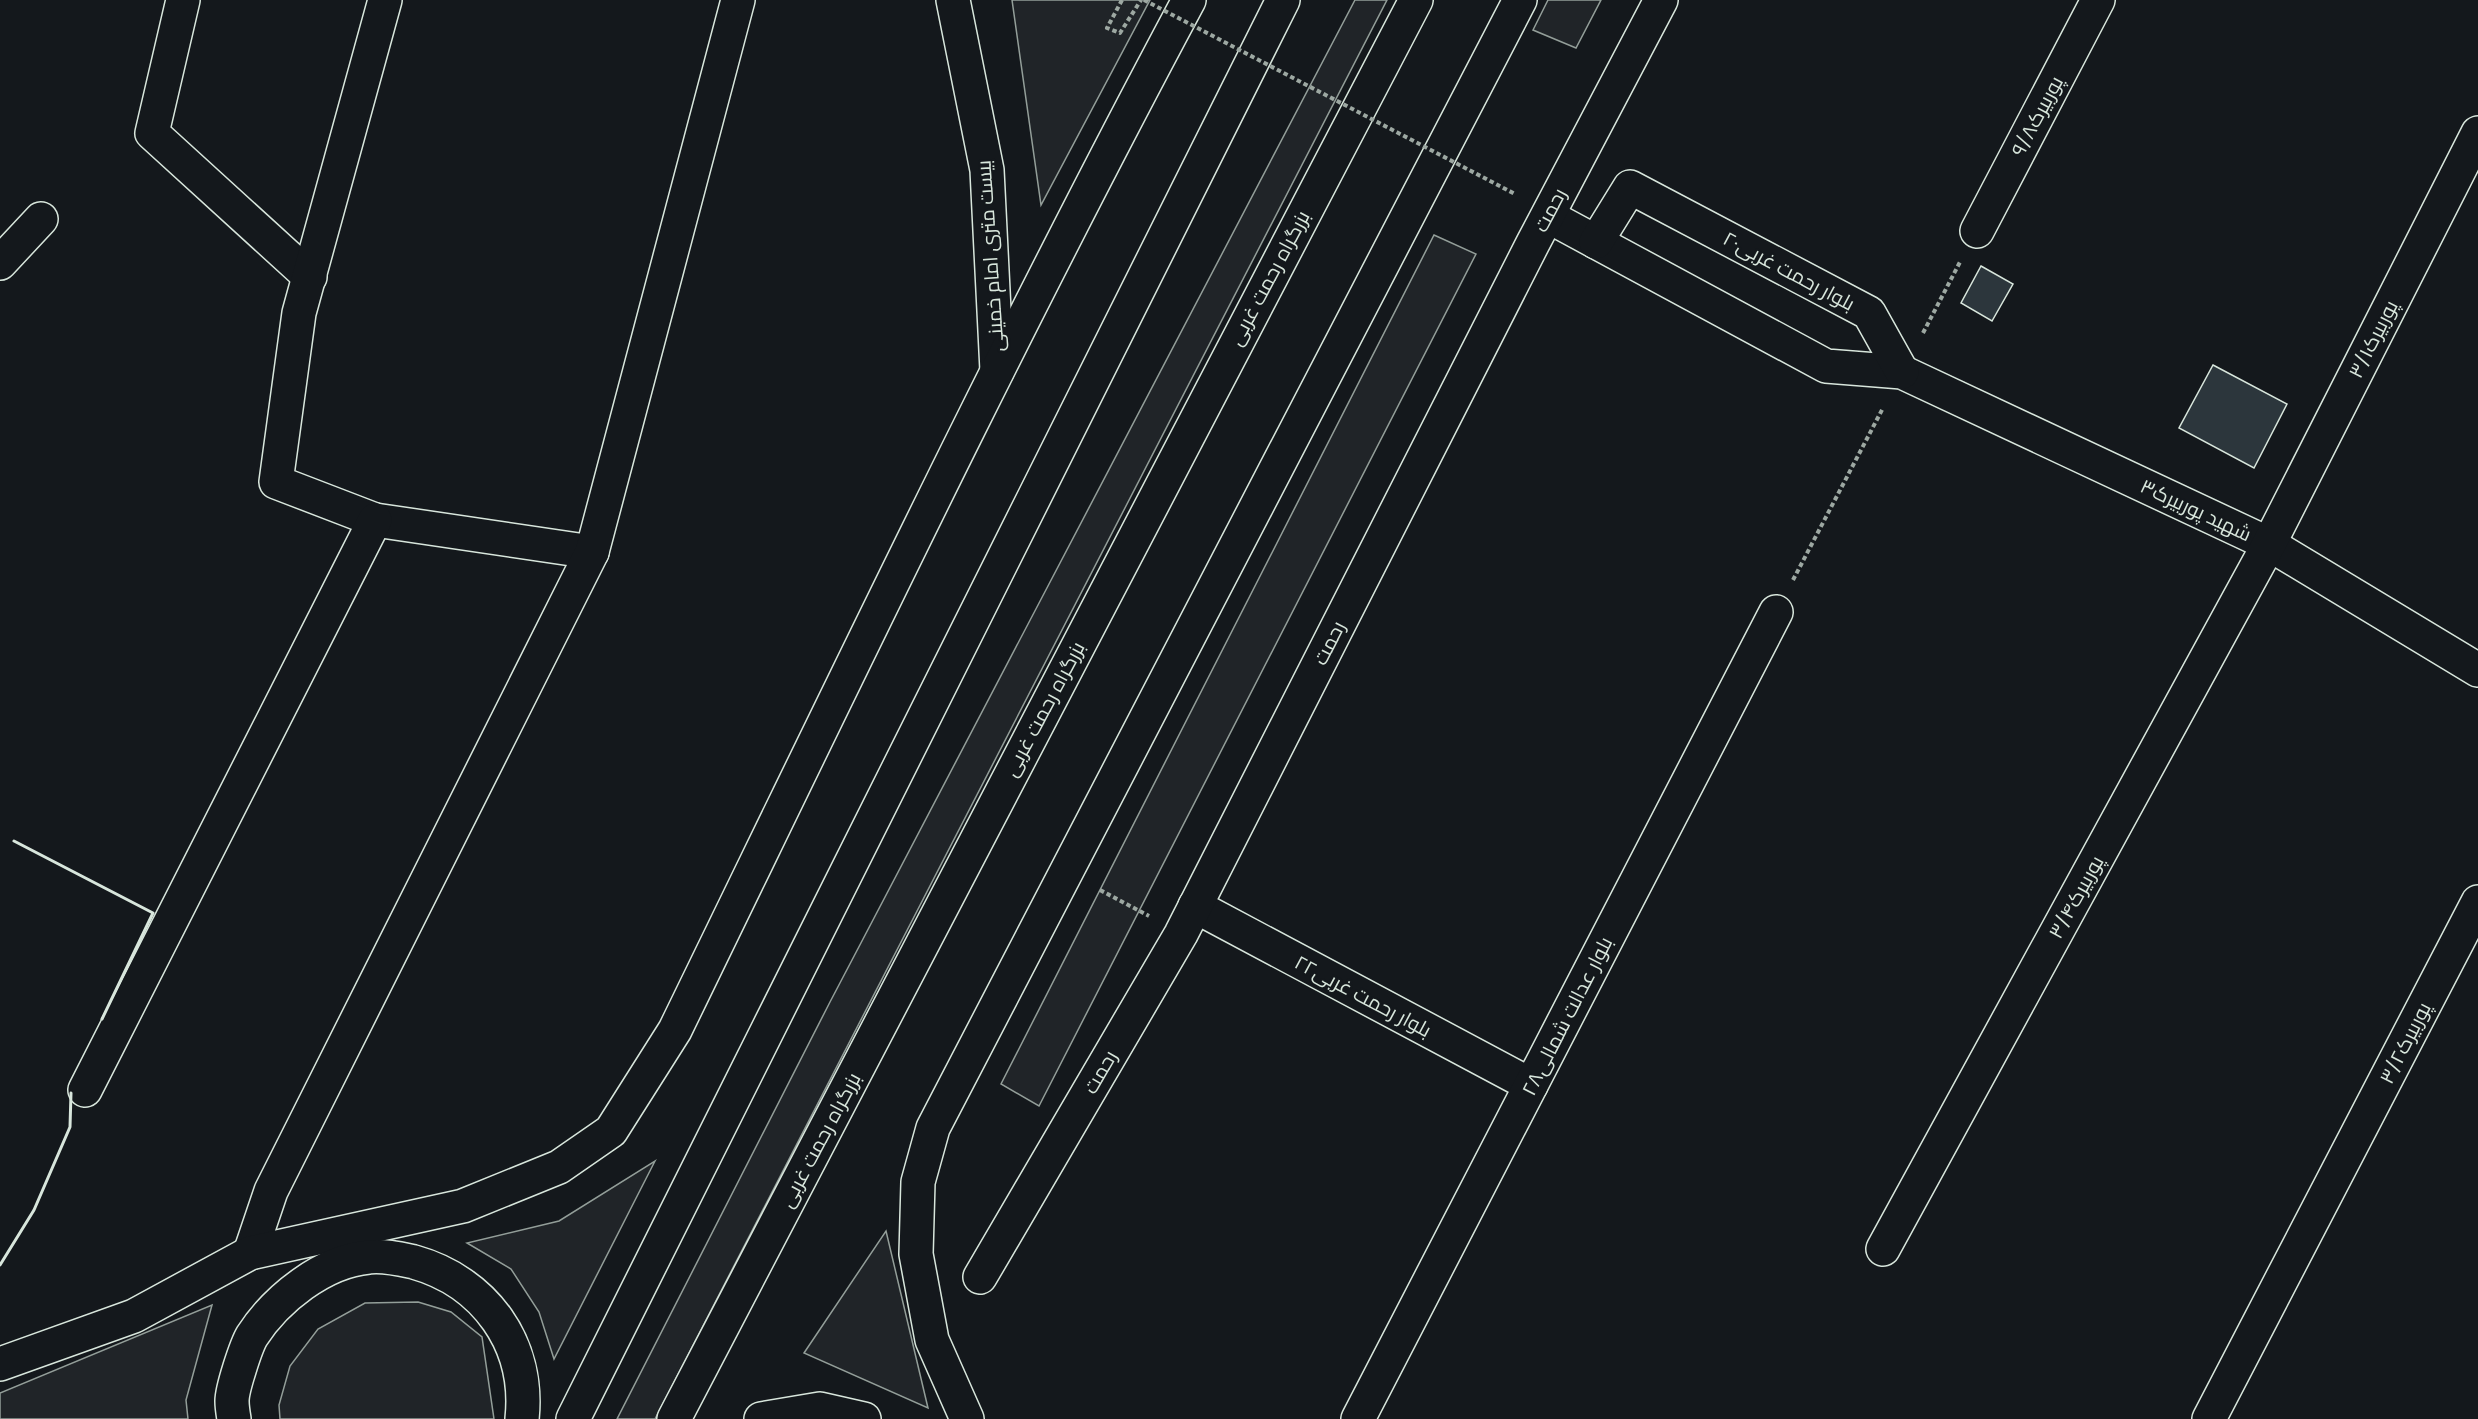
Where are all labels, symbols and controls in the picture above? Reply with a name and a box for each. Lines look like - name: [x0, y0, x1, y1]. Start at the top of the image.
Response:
- street label: پوربیرک۹/۸: [2006, 71, 2069, 161]
- street label: بیست متری امام خمینی: [971, 159, 1011, 353]
- street label: رحمت: [1529, 184, 1571, 236]
- street label: بزرگراه رحمت غربی: [1223, 206, 1316, 350]
- street label: بلوار رحمت غربی۲۰: [1719, 226, 1859, 317]
- street label: پوربیرک۳/۱: [2343, 295, 2404, 382]
- street label: شهید پوربیرک۳: [2136, 474, 2255, 547]
- street label: رحمت: [1308, 617, 1350, 669]
- street label: بزرگراه رحمت غربی: [998, 637, 1091, 781]
- street label: پوربیرک۳/۴: [2043, 851, 2110, 943]
- street label: بلوار عدالت شمالی۲۸: [1517, 933, 1618, 1100]
- street label: بلوار رحمت غربی۲۲: [1290, 950, 1435, 1043]
- street label: پوربیرک۳/۲: [2374, 998, 2437, 1088]
- street label: رحمت: [1078, 1046, 1122, 1098]
- street label: بزرگراه رحمت غربی: [774, 1068, 867, 1212]

